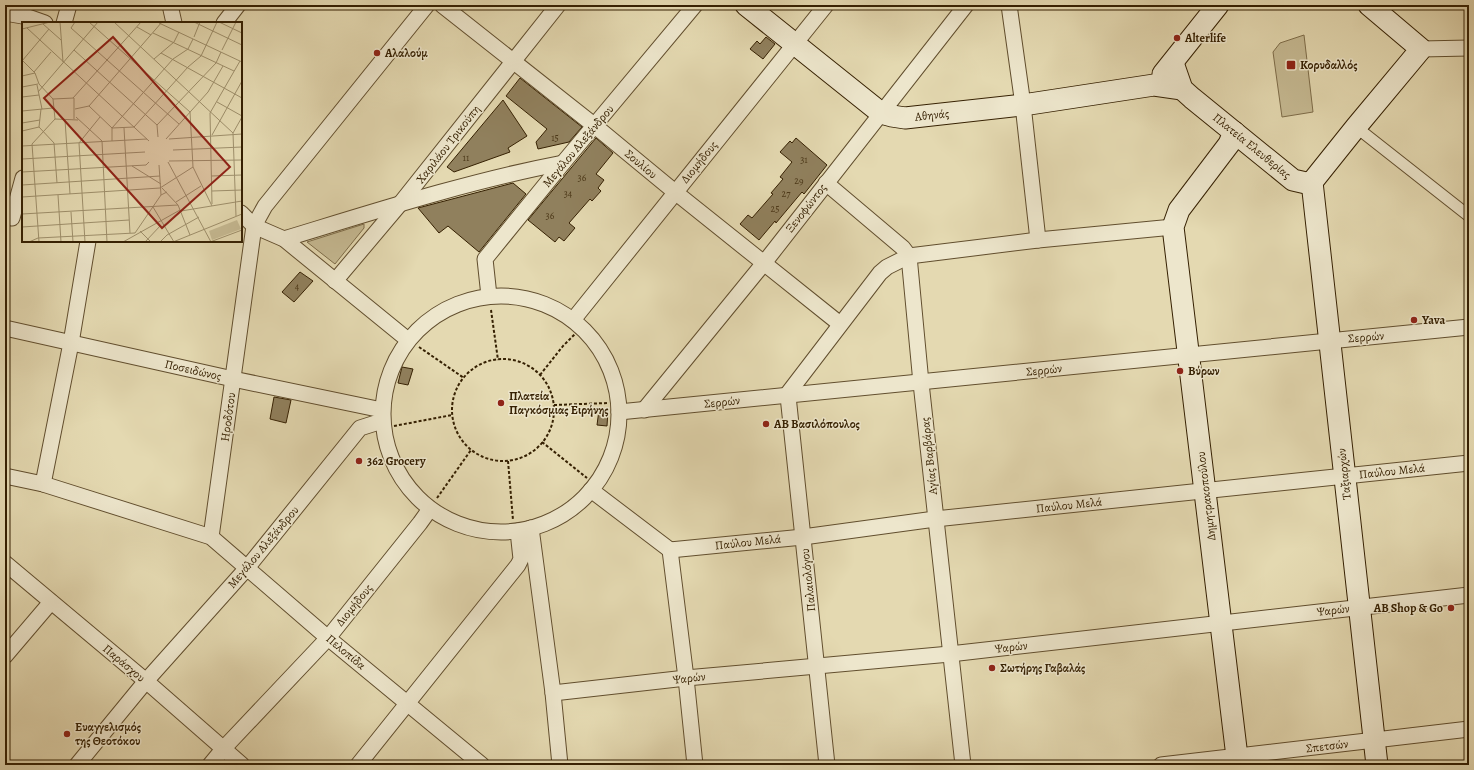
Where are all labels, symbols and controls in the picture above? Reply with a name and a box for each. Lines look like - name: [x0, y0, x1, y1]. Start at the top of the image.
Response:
- inset map: [22, 22, 242, 242]
- place label: Alterlife: [1184, 30, 1227, 46]
- marker: Alterlife: [1172, 33, 1182, 43]
- place label: Αλαλούμ: [384, 45, 428, 61]
- marker: Αλαλούμ: [372, 48, 382, 58]
- place label: Κορυδαλλός: [1300, 57, 1358, 73]
- marker: Κορυδαλλός: [1285, 59, 1297, 71]
- street label: Χαριλάου Τρικούπη: [412, 101, 484, 187]
- street label: Μεγάλου Αλεξάνδρου: [539, 101, 617, 191]
- street label: Αθηνάς: [913, 105, 950, 125]
- street label: Πλατεία Ελευθερίας: [1210, 109, 1294, 183]
- house number: 15: [551, 131, 559, 144]
- street label: Διομήδους: [677, 137, 721, 187]
- street label: Σουλίου: [621, 146, 661, 182]
- house number: 11: [463, 151, 470, 164]
- house number: 31: [800, 153, 808, 166]
- house number: 36: [578, 171, 587, 184]
- house number: 29: [794, 174, 804, 187]
- street label: Ξενοφώντος: [782, 180, 830, 236]
- house number: 34: [564, 187, 573, 200]
- house number: 27: [782, 187, 791, 200]
- house number: 25: [770, 202, 780, 215]
- house number: 36: [546, 209, 555, 222]
- house number: 4: [295, 280, 300, 293]
- place label: Yava: [1421, 312, 1445, 328]
- marker: Yava: [1409, 315, 1419, 325]
- street label: Σερρών: [1347, 327, 1385, 347]
- street label: Ποσειδώνος: [163, 356, 223, 384]
- street label: Σερρών: [1025, 360, 1063, 380]
- place label: Βύρων: [1188, 363, 1220, 379]
- marker: Βύρων: [1175, 366, 1185, 376]
- place label: Πλατεία Παγκόσμιας Ειρήνης: [509, 388, 609, 418]
- street label: Ηροδότου: [217, 392, 239, 442]
- street label: Σερρών: [703, 392, 741, 412]
- marker: Πλατεία Παγκόσμιας Ειρήνης: [496, 398, 506, 408]
- place label: ΑΒ Βασιλόπουλος: [773, 416, 860, 432]
- street label: Αγίας Βαρβάρας: [917, 416, 941, 497]
- marker: ΑΒ Βασιλόπουλος: [761, 419, 771, 429]
- street label: Ταξιαρχών: [1333, 447, 1355, 501]
- street label: Δημητρακοπούλου: [1193, 450, 1219, 542]
- place label: 362 Grocery: [367, 453, 426, 469]
- marker: 362 Grocery: [354, 456, 364, 466]
- street label: Παύλου Μελά: [1358, 460, 1426, 482]
- street label: Παύλου Μελά: [1035, 494, 1103, 516]
- street label: Μεγάλου Αλεξάνδρου: [224, 502, 302, 592]
- street label: Παύλου Μελά: [714, 531, 782, 553]
- street label: Παλαιολόγου: [797, 548, 819, 612]
- street label: Διομήδους: [332, 580, 376, 630]
- street label: Ψαρών: [1316, 600, 1350, 620]
- place label: ΑΒ Shop & Go: [1373, 600, 1443, 616]
- marker: ΑΒ Shop & Go: [1446, 603, 1456, 613]
- street label: Πελοπίδα: [323, 631, 370, 674]
- street label: Ψαρών: [994, 637, 1028, 657]
- street label: Παράσχου: [99, 641, 149, 685]
- place label: Σωτήρης Γαβαλάς: [1000, 660, 1085, 676]
- marker: Σωτήρης Γαβαλάς: [987, 663, 997, 673]
- street label: Ψαρών: [672, 668, 706, 688]
- place label: Ευαγγελισμός της Θεοτόκου: [74, 719, 141, 749]
- marker: Ευαγγελισμός της Θεοτόκου: [62, 729, 72, 739]
- street label: Σπετσών: [1305, 735, 1349, 757]

